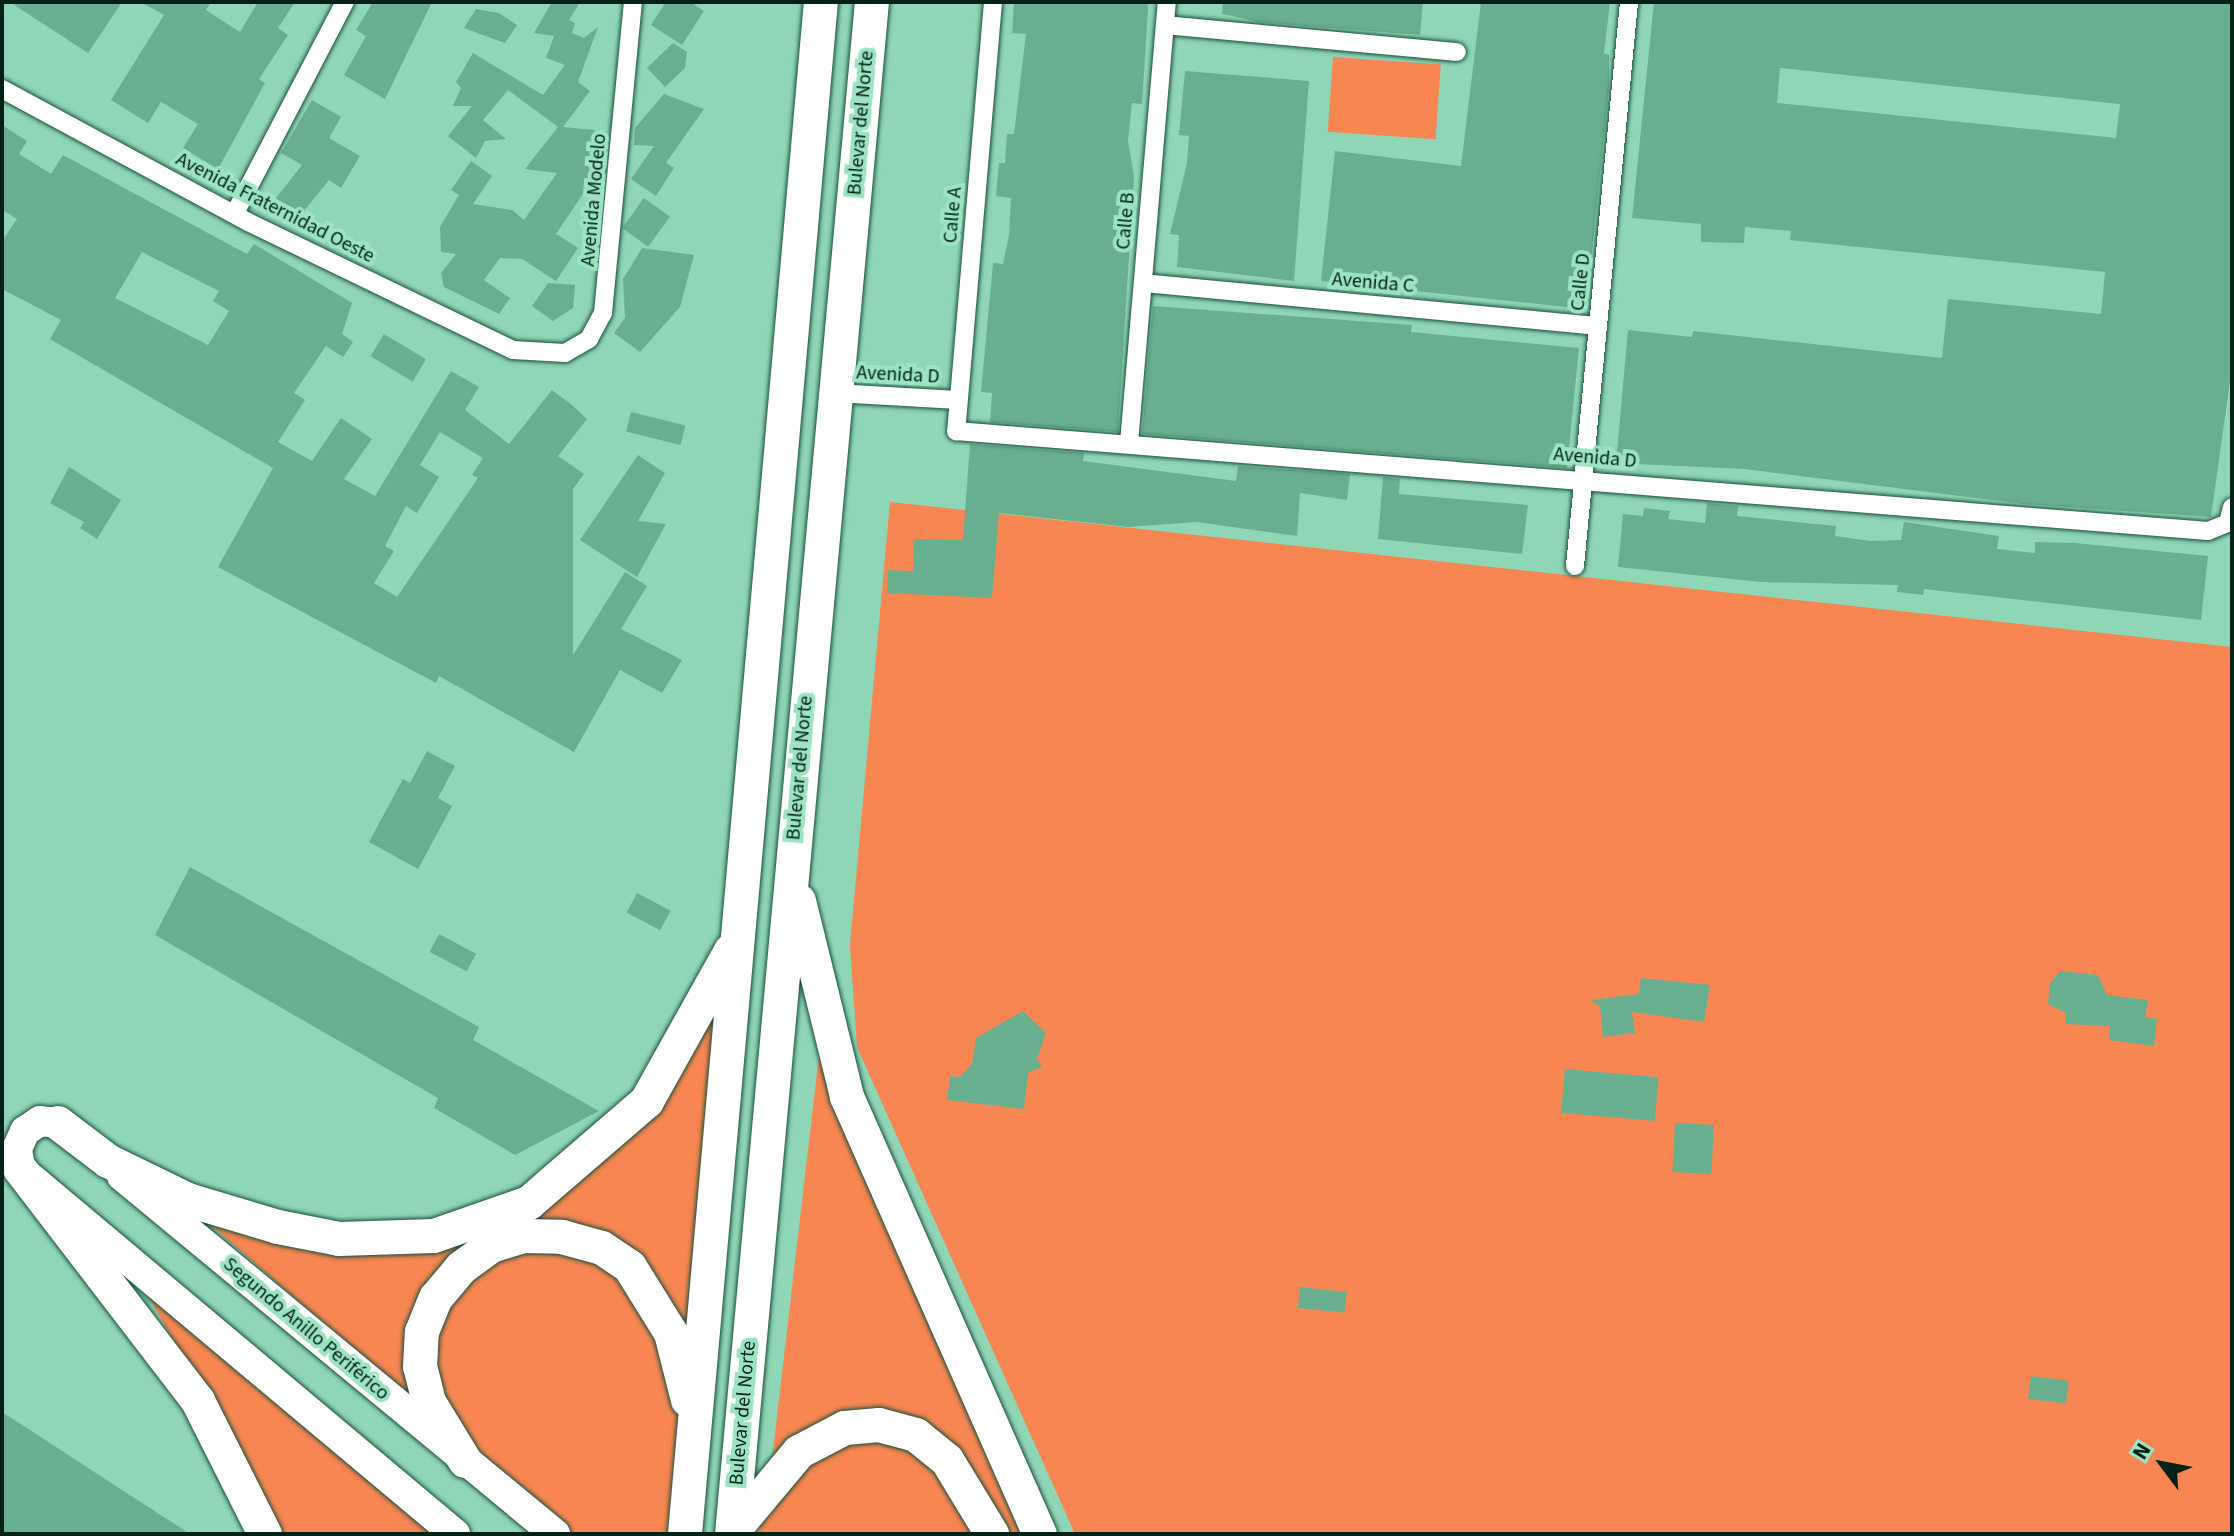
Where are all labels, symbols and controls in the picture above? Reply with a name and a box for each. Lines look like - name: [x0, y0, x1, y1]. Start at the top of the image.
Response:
- street label: Bulevar del Norte: [843, 50, 879, 196]
- street label: Avenida Modelo: [576, 133, 612, 267]
- street label: Avenida Fraternidad Oeste: [172, 147, 378, 269]
- street label: Calle A: [939, 186, 967, 244]
- street label: Calle B: [1112, 191, 1140, 251]
- street label: Calle D: [1566, 252, 1596, 312]
- street label: Avenida C: [1331, 267, 1415, 299]
- street label: Avenida D: [856, 361, 940, 389]
- street label: Avenida D: [1552, 442, 1638, 474]
- street label: Bulevar del Norte: [782, 695, 818, 841]
- street label: Segundo Anillo Periférico: [218, 1252, 394, 1406]
- street label: Bulevar del Norte: [725, 1340, 761, 1486]
- north arrow: [2122, 1424, 2202, 1504]
- text: N: [2124, 1437, 2159, 1466]

